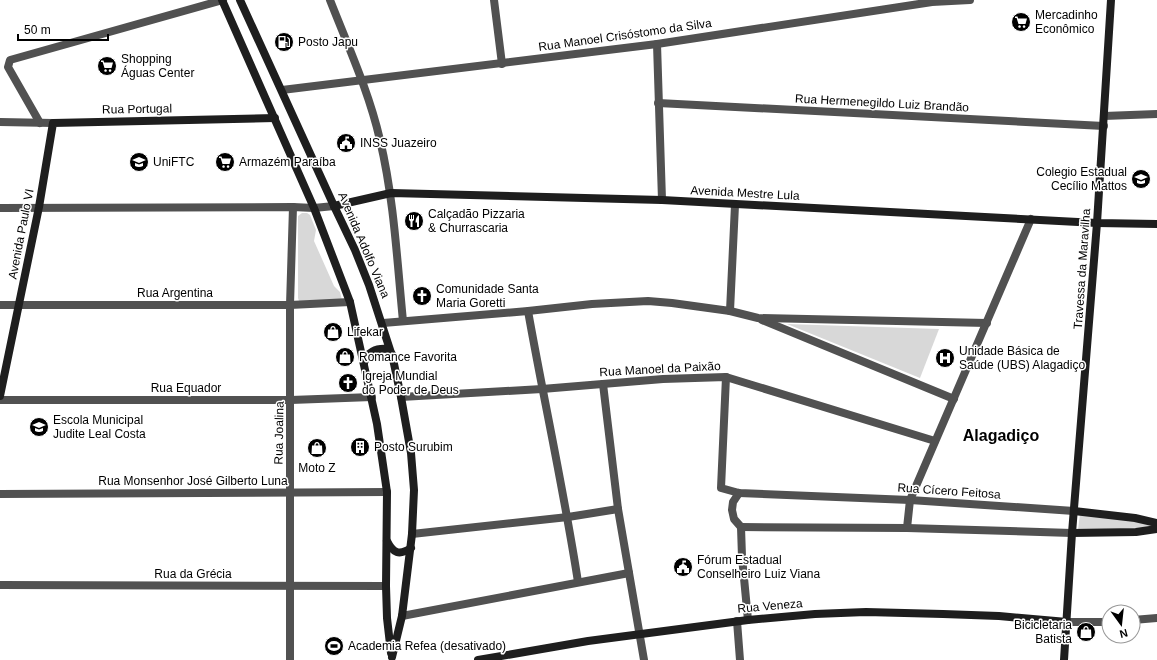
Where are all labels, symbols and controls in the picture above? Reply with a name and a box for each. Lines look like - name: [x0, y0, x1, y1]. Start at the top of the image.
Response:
- place label: Mercadinho Econômico: [1035, 8, 1098, 36]
- supermarket icon: Mercadinho Econômico: [1010, 11, 1032, 33]
- scale bar: [18, 16, 108, 42]
- street label: Rua Manoel Crisóstomo da Silva: [538, 16, 713, 54]
- text: 50 m: [24, 23, 51, 37]
- fuel station icon: Posto Japu: [273, 31, 295, 53]
- place label: Posto Japu: [298, 35, 358, 49]
- place label: Shopping Águas Center: [121, 52, 194, 80]
- supermarket icon: Shopping Águas Center: [96, 55, 118, 77]
- street label: Rua Hermenegildo Luiz Brandão: [795, 91, 970, 115]
- street label: Rua Portugal: [102, 101, 172, 117]
- public building icon: INSS Juazeiro: [335, 132, 357, 154]
- place label: INSS Juazeiro: [360, 136, 437, 150]
- school or university icon: UniFTC: [128, 151, 150, 173]
- supermarket icon: Armazém Paraíba: [214, 151, 236, 173]
- place label: UniFTC: [153, 155, 195, 169]
- place label: Armazém Paraíba: [239, 155, 336, 169]
- place label: Colegio Estadual Cecílio Mattos: [1036, 165, 1127, 193]
- school or university icon: Colegio Estadual Cecílio Mattos: [1130, 168, 1152, 190]
- street label: Avenida Mestre Lula: [690, 183, 800, 203]
- street label: Avenida Paulo VI: [5, 188, 37, 280]
- street label: Avenida Adolfo Viana: [335, 190, 393, 300]
- place label: Calçadão Pizzaria & Churrascaria: [428, 207, 525, 235]
- street label: Travessa da Maravilha: [1071, 208, 1093, 330]
- restaurant icon: Calçadão Pizzaria & Churrascaria: [403, 210, 425, 232]
- place label: Comunidade Santa Maria Goretti: [436, 282, 539, 310]
- church icon: Comunidade Santa Maria Goretti: [411, 285, 433, 307]
- street label: Rua Argentina: [137, 286, 213, 300]
- shop icon: Lifekar: [322, 321, 344, 343]
- place label: Lifekar: [347, 325, 383, 339]
- place label: Unidade Básica de Saúde (UBS) Alagadiço: [959, 344, 1085, 372]
- shop icon: Romance Favorita: [334, 346, 356, 368]
- hospital icon: Unidade Básica de Saúde (UBS) Alagadiço: [934, 347, 956, 369]
- place label: Romance Favorita: [359, 350, 457, 364]
- street label: Rua Manoel da Paixão: [599, 359, 721, 379]
- place label: Igreja Mundial do Poder de Deus: [362, 369, 459, 397]
- church icon: Igreja Mundial do Poder de Deus: [337, 372, 359, 394]
- street label: Rua Equador: [151, 381, 221, 395]
- street label: Rua Joalina: [271, 401, 287, 465]
- place label: Escola Municipal Judite Leal Costa: [53, 413, 146, 441]
- school or university icon: Escola Municipal Judite Leal Costa: [28, 416, 50, 438]
- district label: Alagadiço: [963, 427, 1039, 444]
- building icon: Posto Surubim: [349, 436, 371, 458]
- shop icon: Moto Z: [306, 437, 328, 459]
- place label: Posto Surubim: [374, 440, 453, 454]
- place label: Moto Z: [298, 461, 336, 475]
- street label: Rua Monsenhor José Gilberto Luna: [98, 474, 288, 488]
- street label: Rua Cícero Feitosa: [897, 480, 1001, 502]
- place label: Fórum Estadual Conselheiro Luiz Viana: [697, 553, 821, 581]
- public building icon: Fórum Estadual Conselheiro Luiz Viana: [672, 556, 694, 578]
- street label: Rua da Grécia: [154, 567, 232, 581]
- street label: Rua Veneza: [737, 596, 804, 616]
- north arrow: [1101, 604, 1141, 644]
- place label: Bicicletaria Batista: [1014, 618, 1072, 646]
- shop icon: Bicicletaria Batista: [1075, 621, 1097, 643]
- text: N: [1118, 627, 1129, 640]
- sports icon: Academia Refea (desativado): [323, 635, 345, 657]
- place label: Academia Refea (desativado): [348, 639, 506, 653]

